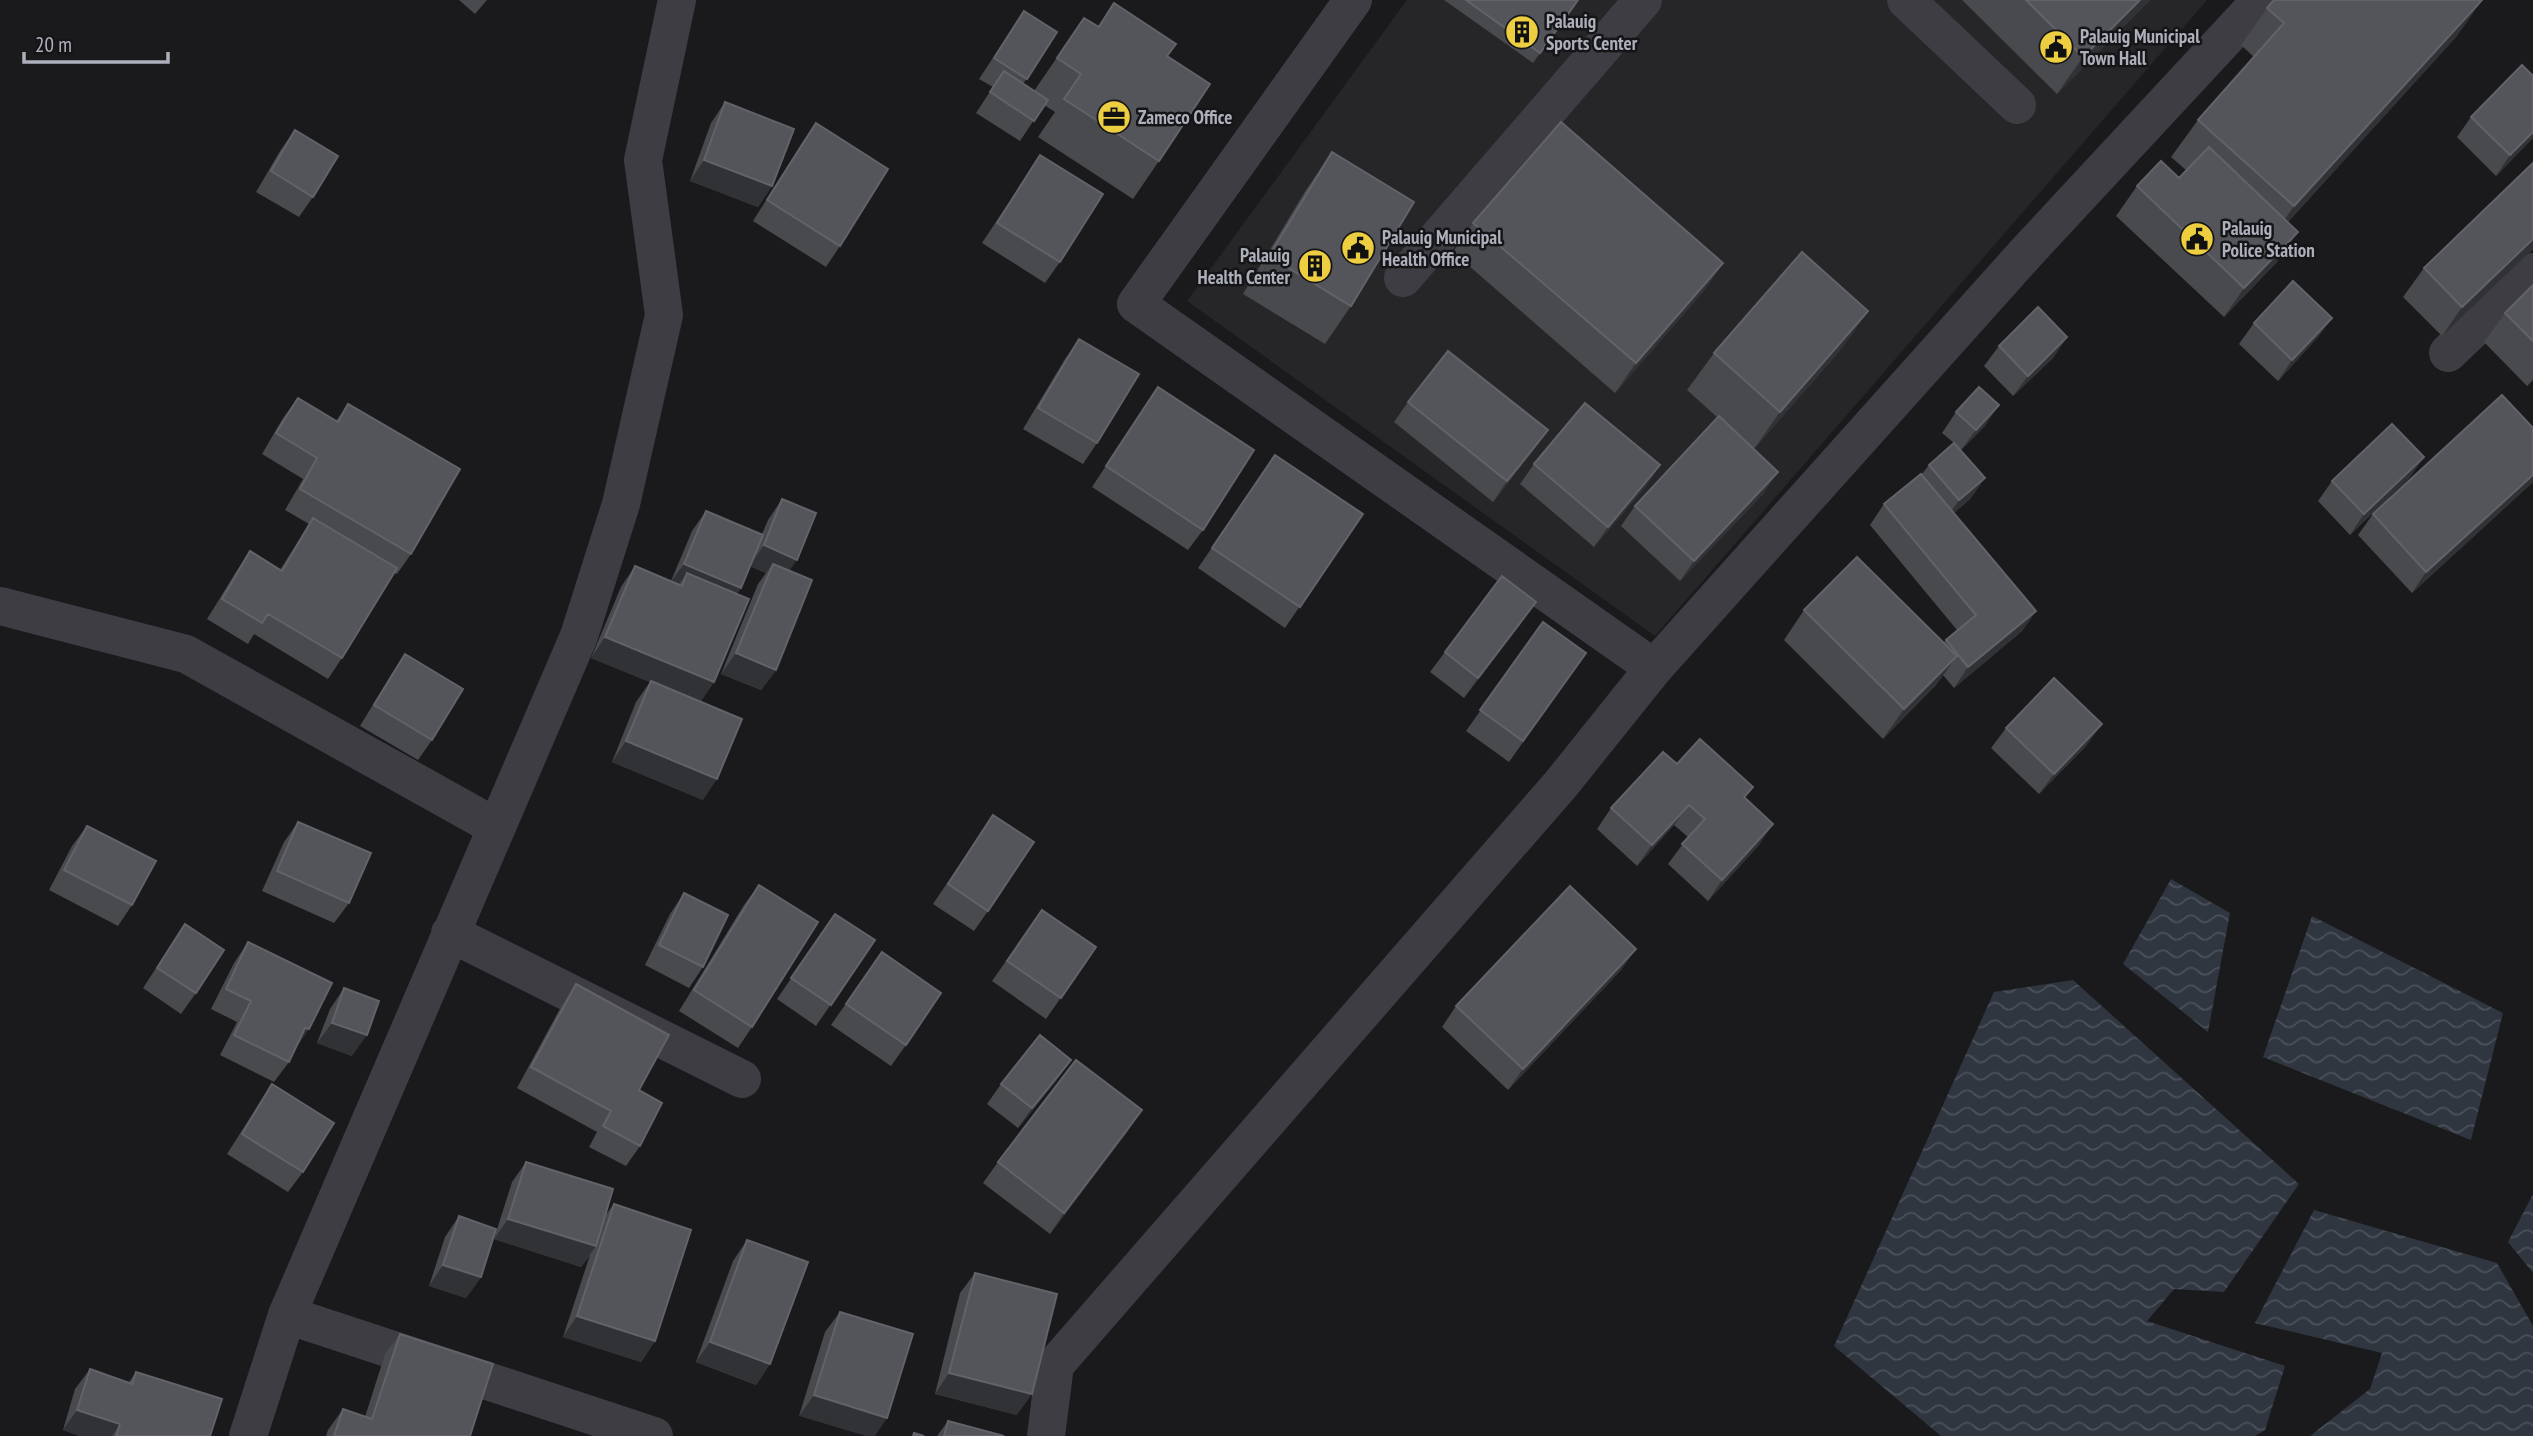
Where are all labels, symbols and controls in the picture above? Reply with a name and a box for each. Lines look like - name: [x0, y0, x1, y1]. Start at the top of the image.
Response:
- place label: Palauig Sports Center: [1546, 9, 1638, 55]
- building icon: Palauig Sports Center: [1503, 13, 1541, 51]
- scale bar: [24, 21, 168, 65]
- place label: Palauig Municipal Town Hall: [2080, 24, 2200, 70]
- public building icon: Palauig Municipal Town Hall: [2037, 28, 2075, 66]
- text: 20 m: [35, 31, 72, 58]
- office icon: Zameco Office: [1095, 98, 1133, 136]
- place label: Zameco Office: [1138, 105, 1232, 129]
- place label: Palauig Police Station: [2222, 216, 2315, 262]
- public building icon: Palauig Police Station: [2178, 220, 2216, 258]
- place label: Palauig Municipal Health Office: [1382, 225, 1502, 271]
- public building icon: Palauig Municipal Health Office: [1339, 229, 1377, 267]
- place label: Palauig Health Center: [1198, 243, 1290, 289]
- building icon: Palauig Health Center: [1296, 247, 1334, 285]

